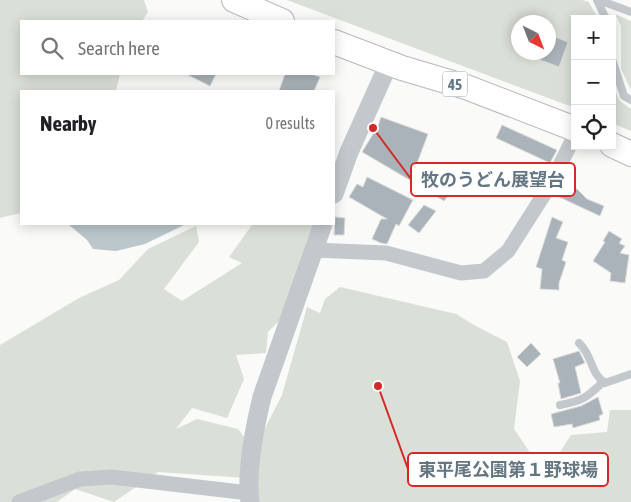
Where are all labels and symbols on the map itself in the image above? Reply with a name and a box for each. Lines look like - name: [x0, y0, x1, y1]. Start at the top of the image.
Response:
- north arrow: [511, 15, 556, 60]
- road number: 45: [442, 72, 468, 96]
- callout: 牧のうどん展望台: [411, 163, 575, 196]
- text: 牧のうどん展望台: [421, 169, 565, 190]
- callout: 東平尾公園第１野球場: [408, 453, 608, 486]
- text: 東平尾公園第１野球場: [418, 459, 598, 480]

